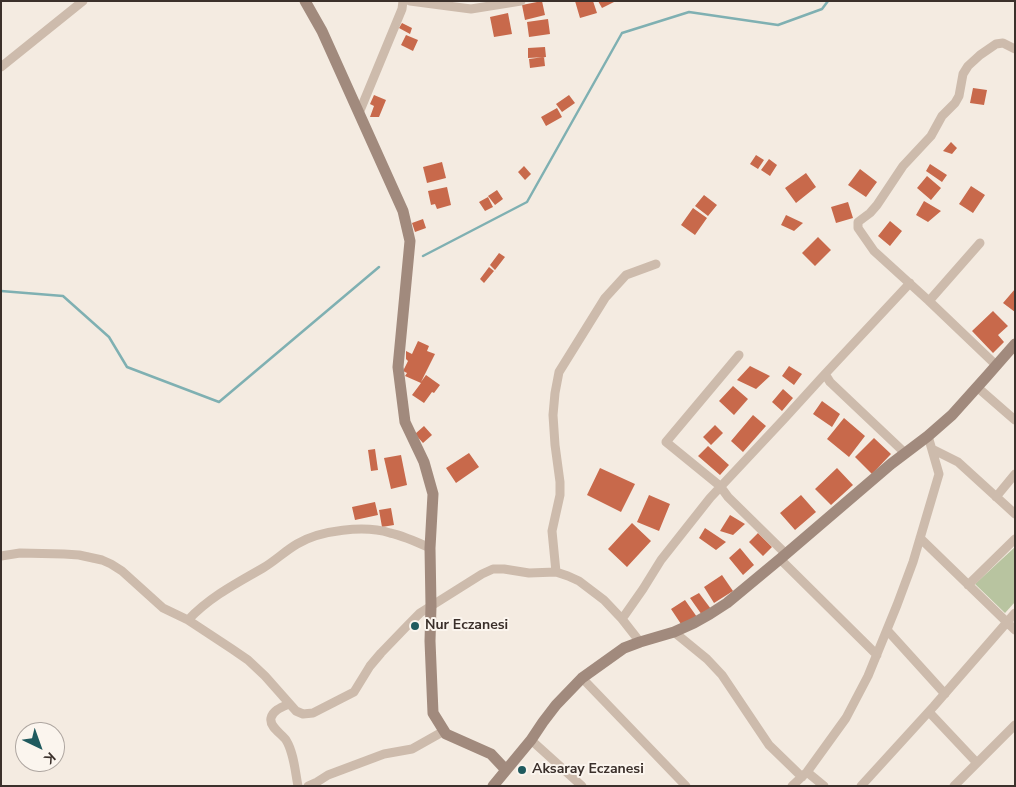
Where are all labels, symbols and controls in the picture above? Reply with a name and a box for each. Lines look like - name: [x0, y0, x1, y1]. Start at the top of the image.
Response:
- place label: Nur Eczanesi: [425, 618, 508, 634]
- marker: Nur Eczanesi: [409, 620, 421, 632]
- north arrow: [15, 722, 65, 772]
- text: K: [40, 748, 60, 768]
- place label: Aksaray Eczanesi: [532, 762, 644, 778]
- marker: Aksaray Eczanesi: [516, 764, 528, 776]

